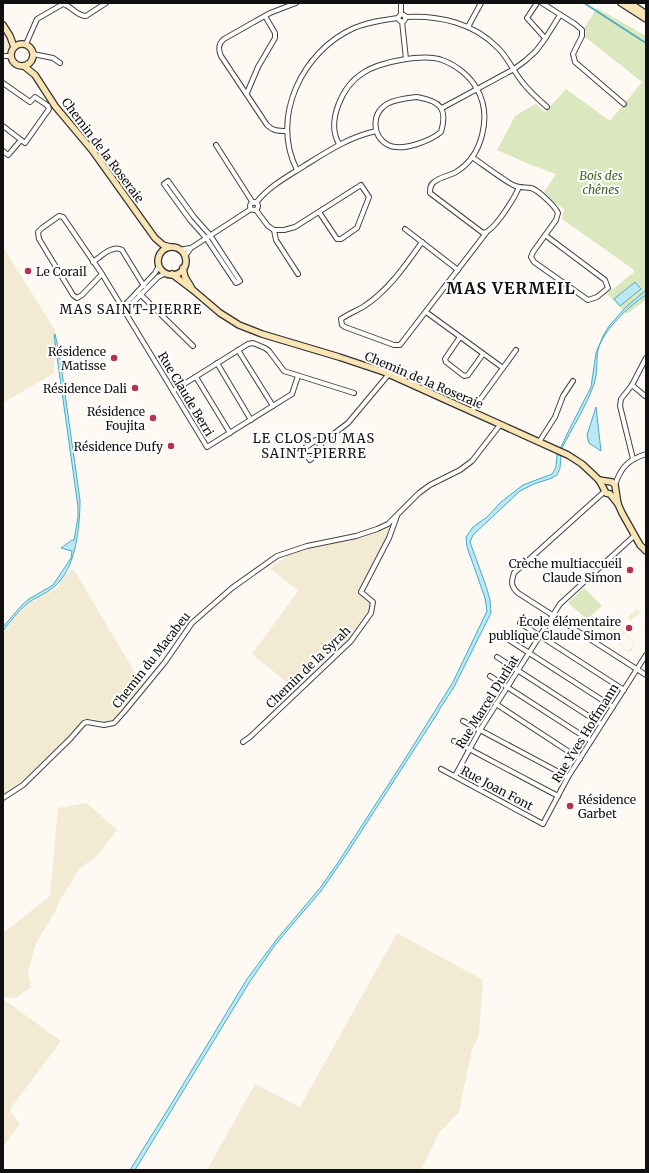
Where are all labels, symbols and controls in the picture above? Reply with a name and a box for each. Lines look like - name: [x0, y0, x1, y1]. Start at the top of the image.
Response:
- street label: Chemin de la Roseraie: [59, 95, 147, 205]
- park label: Bois des chênes: [579, 168, 623, 197]
- place label: Le Corail: [36, 264, 87, 279]
- marker: Le Corail: [23, 266, 33, 276]
- district label: MAS VERMEIL: [446, 278, 576, 298]
- district label: MAS SAINT-PIERRE: [60, 301, 202, 318]
- place label: Résidence Matisse: [48, 344, 106, 373]
- street label: Chemin de la Roseraie: [362, 348, 486, 412]
- street label: Rue Claude Berri: [155, 349, 217, 439]
- marker: Résidence Matisse: [109, 353, 119, 363]
- place label: Résidence Dali: [43, 381, 127, 396]
- marker: Résidence Dali: [130, 383, 140, 393]
- place label: Résidence Foujita: [87, 404, 146, 433]
- marker: Résidence Foujita: [148, 413, 158, 423]
- district label: LE CLOS DU MAS SAINT-PIERRE: [253, 430, 375, 462]
- place label: Résidence Dufy: [74, 439, 163, 454]
- marker: Résidence Dufy: [166, 441, 176, 451]
- place label: Crèche multiaccueil Claude Simon: [509, 556, 622, 585]
- marker: Crèche multiaccueil Claude Simon: [625, 565, 635, 575]
- street label: Chemin du Macabeu: [109, 608, 194, 711]
- place label: École élémentaire publique Claude Simon: [489, 614, 621, 643]
- street label: Chemin de la Syrah: [263, 623, 353, 711]
- marker: École élémentaire publique Claude Simon: [624, 623, 634, 633]
- street label: Rue Marcel Durliat: [452, 652, 522, 751]
- street label: Rue Yves Hoffmann: [548, 681, 622, 785]
- street label: Rue Joan Font: [458, 763, 536, 813]
- place label: Résidence Garbet: [578, 792, 636, 821]
- marker: Résidence Garbet: [565, 801, 575, 811]

